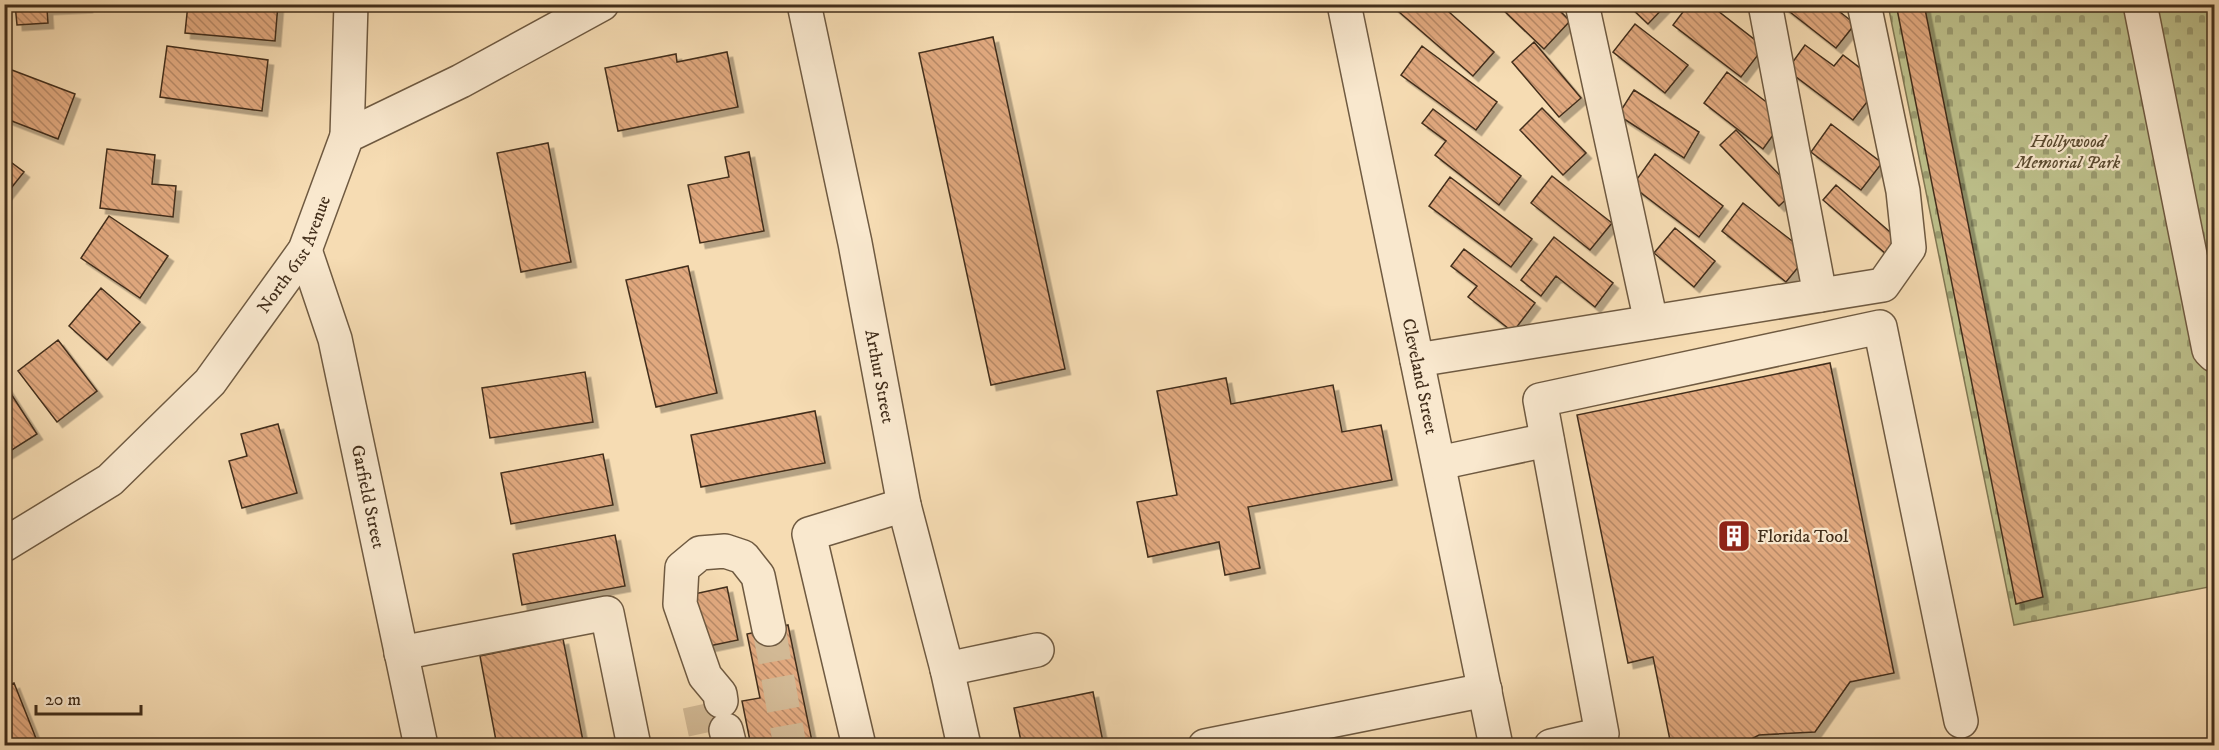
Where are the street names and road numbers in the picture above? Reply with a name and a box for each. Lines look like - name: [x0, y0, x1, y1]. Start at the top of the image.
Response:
- street label: North 61st Avenue: [253, 193, 336, 318]
- street label: Cleveland Street: [1397, 316, 1442, 437]
- street label: Arthur Street: [859, 328, 899, 425]
- street label: Garfield Street: [346, 443, 389, 551]

